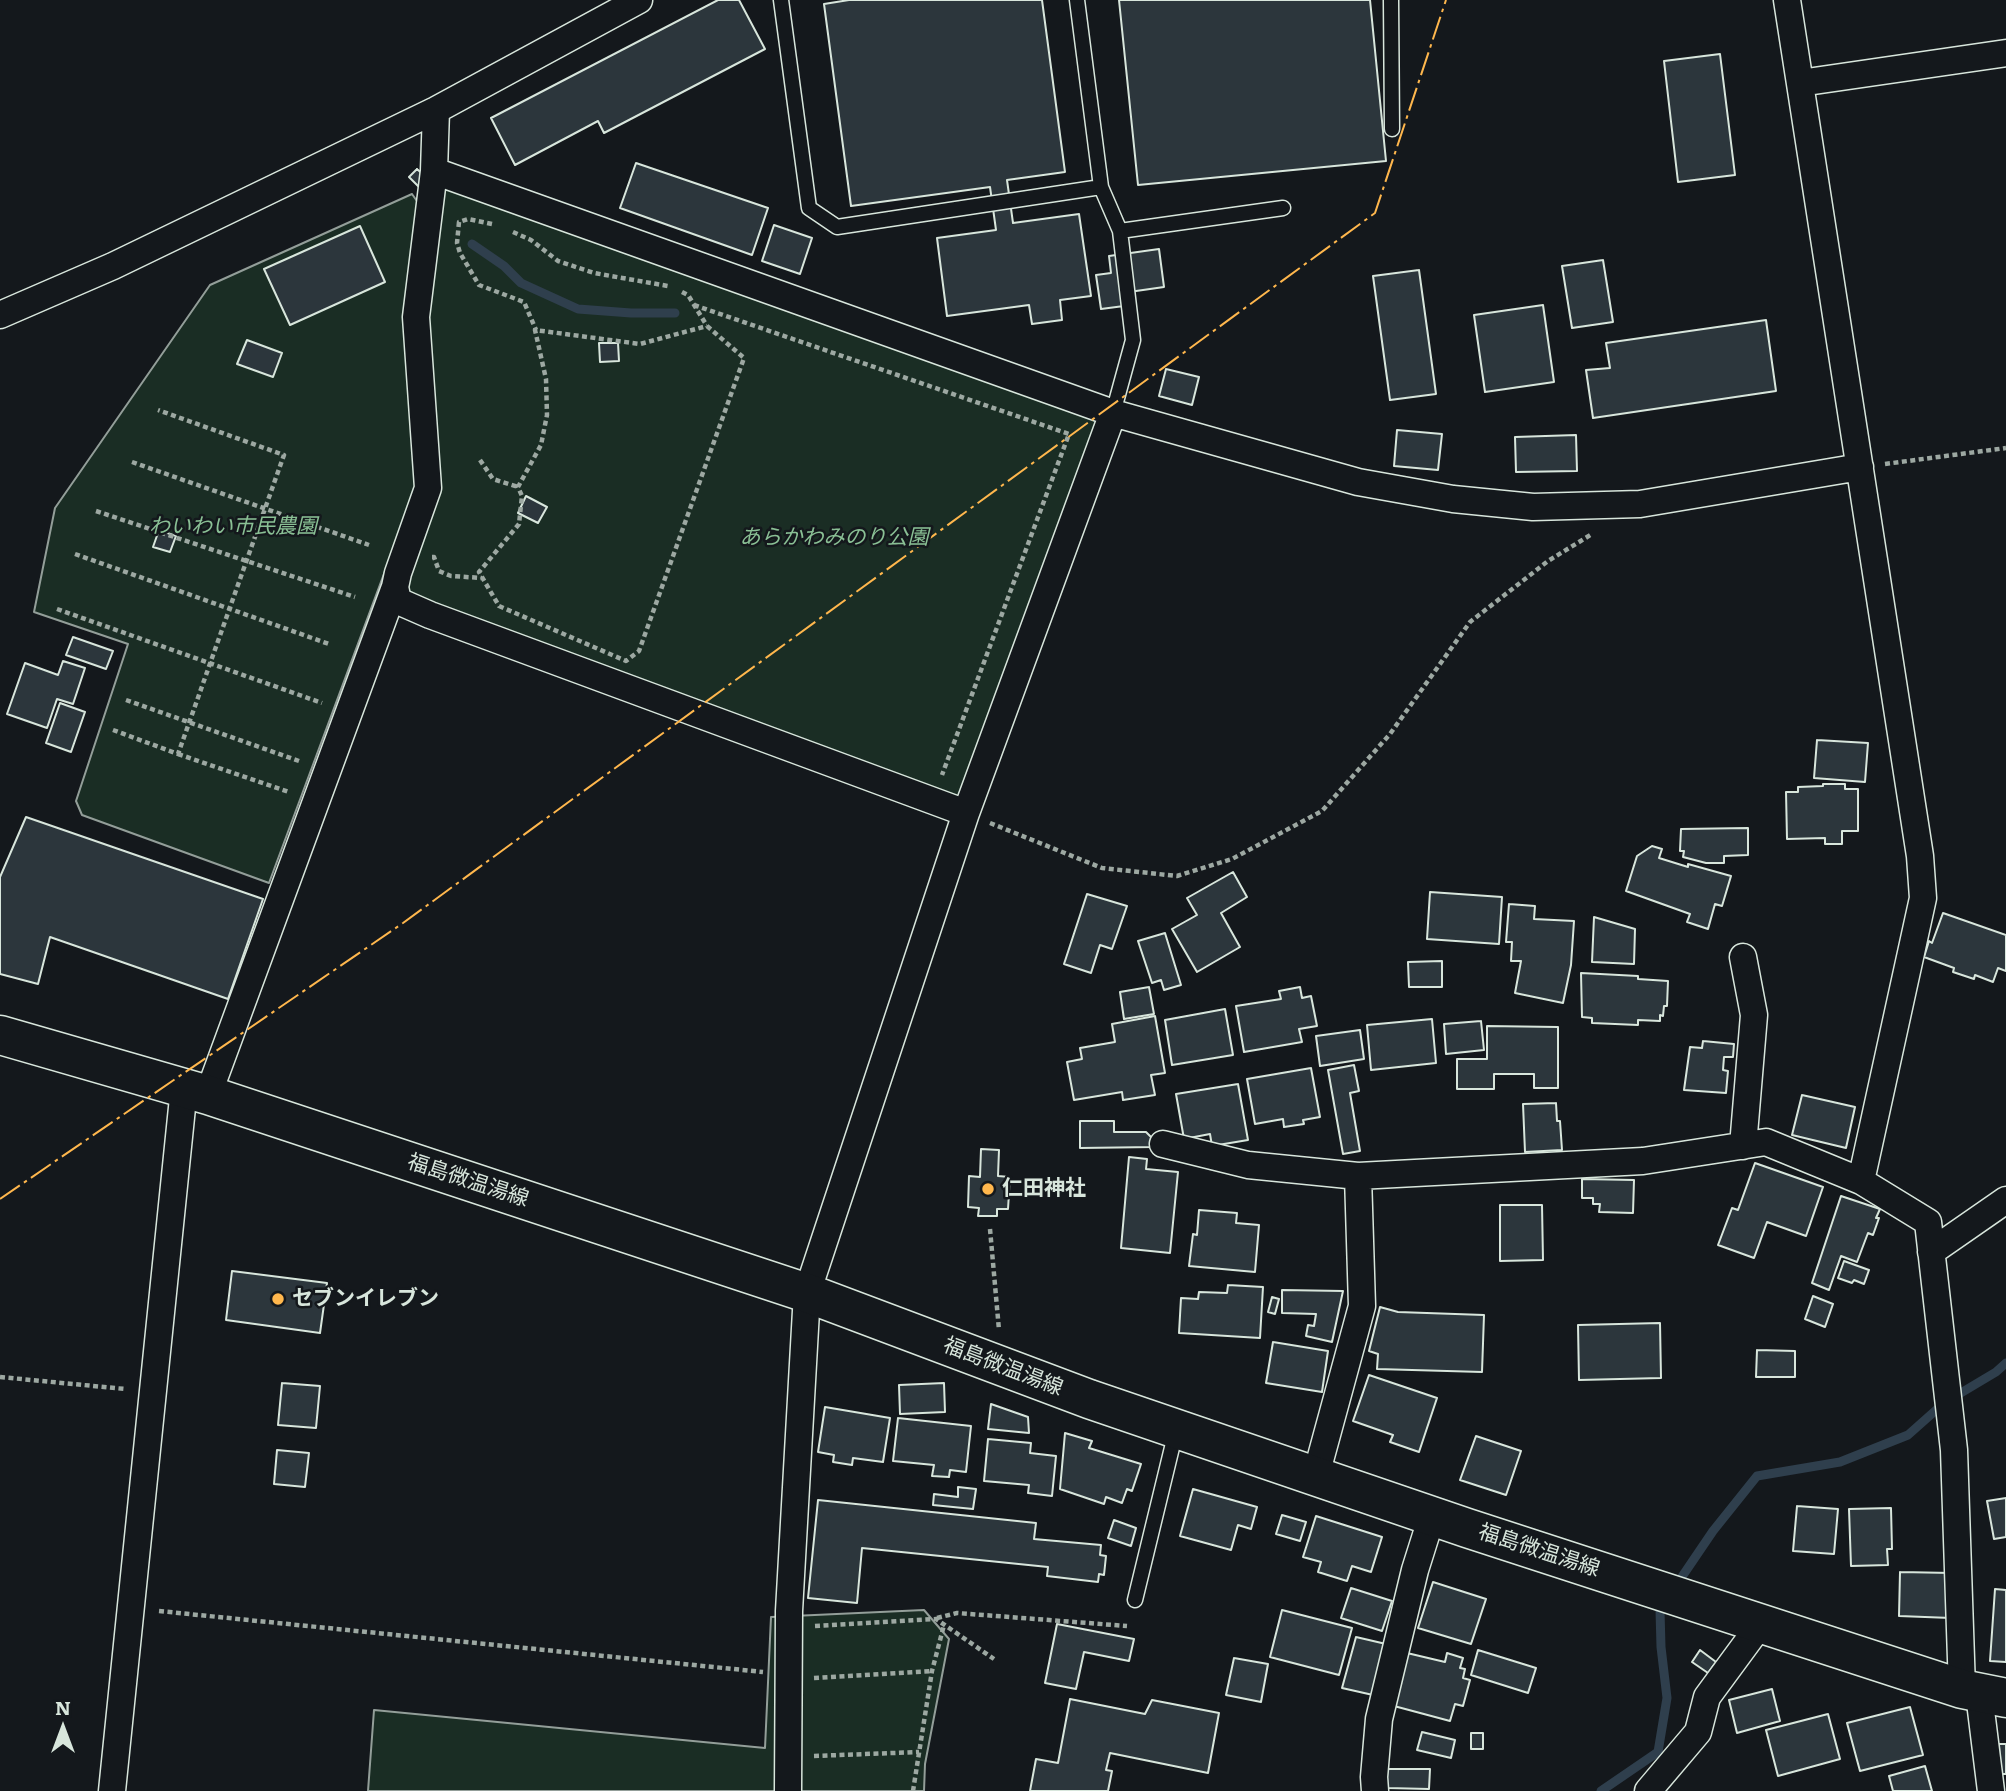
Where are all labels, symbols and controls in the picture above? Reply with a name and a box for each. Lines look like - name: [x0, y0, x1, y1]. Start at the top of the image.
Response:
- park label: わいわい市民農園: [149, 514, 317, 540]
- park label: あらかわみのり公園: [740, 525, 928, 551]
- street label: 福島微温湯線: [404, 1150, 532, 1212]
- place label: 仁田神社: [1002, 1176, 1086, 1202]
- marker: 仁田神社: [980, 1181, 996, 1197]
- place label: セブンイレブン: [292, 1286, 439, 1312]
- marker: セブンイレブン: [270, 1291, 286, 1307]
- street label: 福島微温湯線: [940, 1333, 1066, 1401]
- street label: 福島微温湯線: [1475, 1520, 1603, 1582]
- north arrow: [28, 1693, 98, 1763]
- text: N: [55, 1693, 71, 1721]

